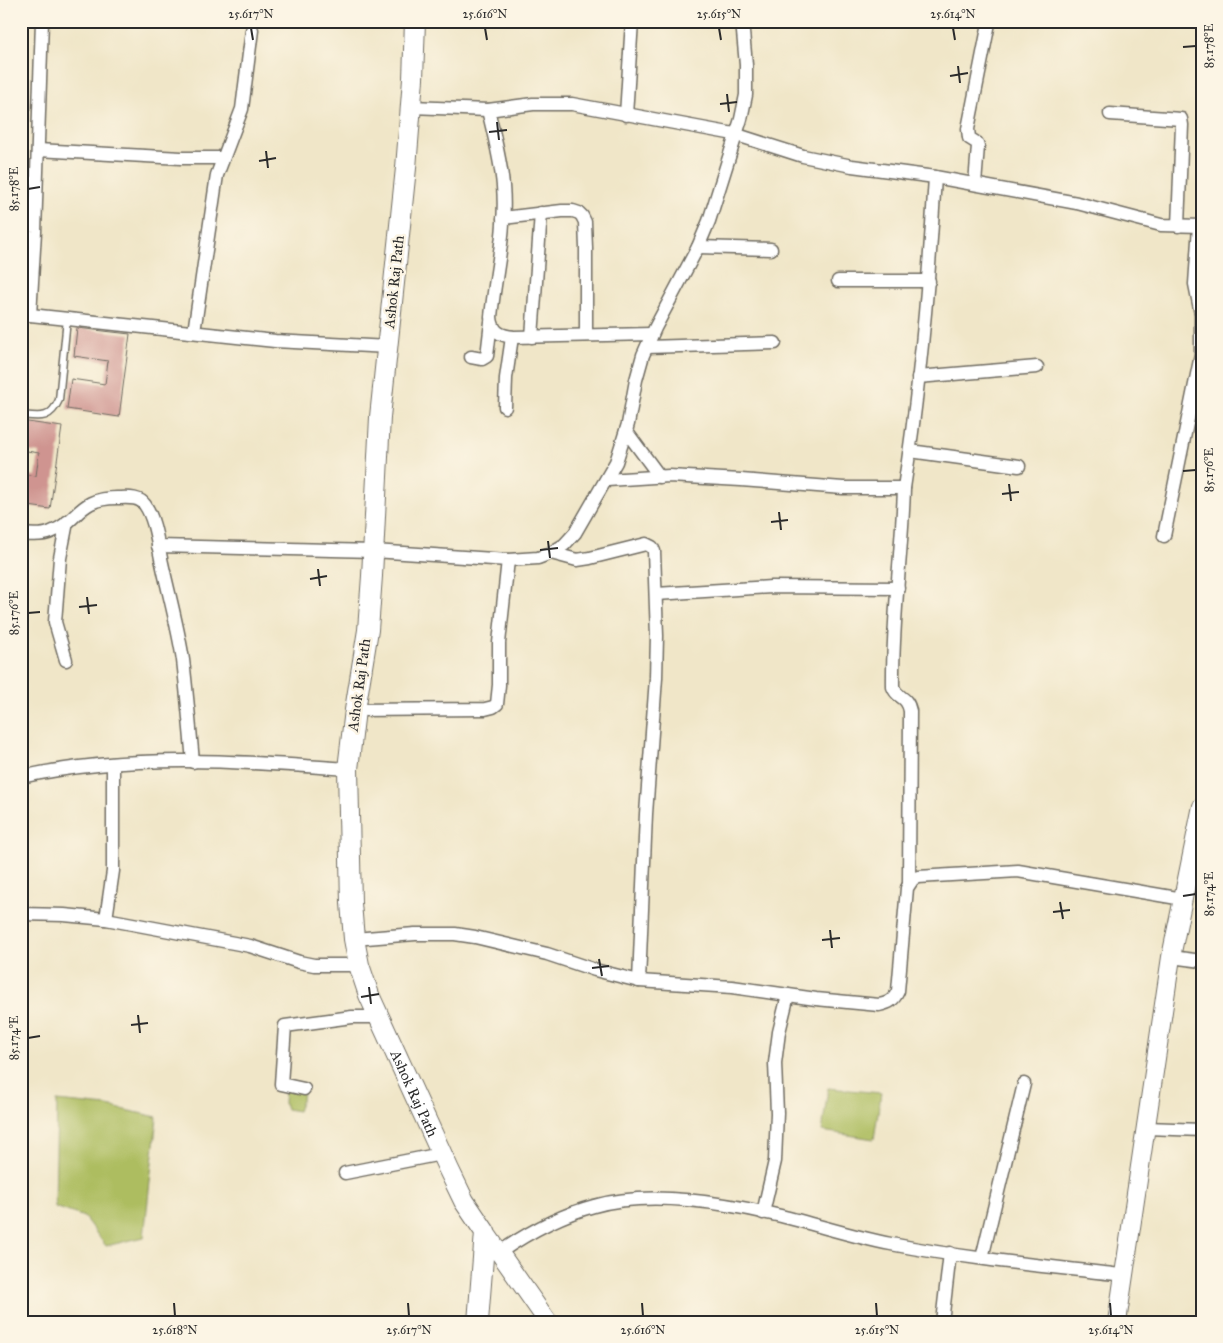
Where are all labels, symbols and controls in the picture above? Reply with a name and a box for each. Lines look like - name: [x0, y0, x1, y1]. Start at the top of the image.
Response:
- text: 25.617°N: [228, 7, 274, 21]
- text: 25.616°N: [462, 7, 508, 21]
- text: 25.615°N: [697, 7, 741, 21]
- text: 25.614°N: [930, 7, 976, 21]
- text: 85.178°E: [1202, 23, 1216, 68]
- text: 85.178°E: [7, 166, 21, 211]
- street label: Ashok Raj Path: [380, 234, 408, 331]
- text: 85.176°E: [1202, 447, 1216, 492]
- text: 85.176°E: [7, 590, 21, 635]
- street label: Ashok Raj Path: [343, 637, 375, 734]
- text: 85.174°E: [1202, 871, 1216, 916]
- text: 85.174°E: [7, 1015, 21, 1060]
- street label: Ashok Raj Path: [386, 1046, 442, 1140]
- text: 25.618°N: [152, 1323, 198, 1337]
- text: 25.617°N: [386, 1323, 432, 1337]
- text: 25.616°N: [620, 1323, 666, 1337]
- text: 25.615°N: [855, 1323, 899, 1337]
- text: 25.614°N: [1088, 1323, 1134, 1337]

